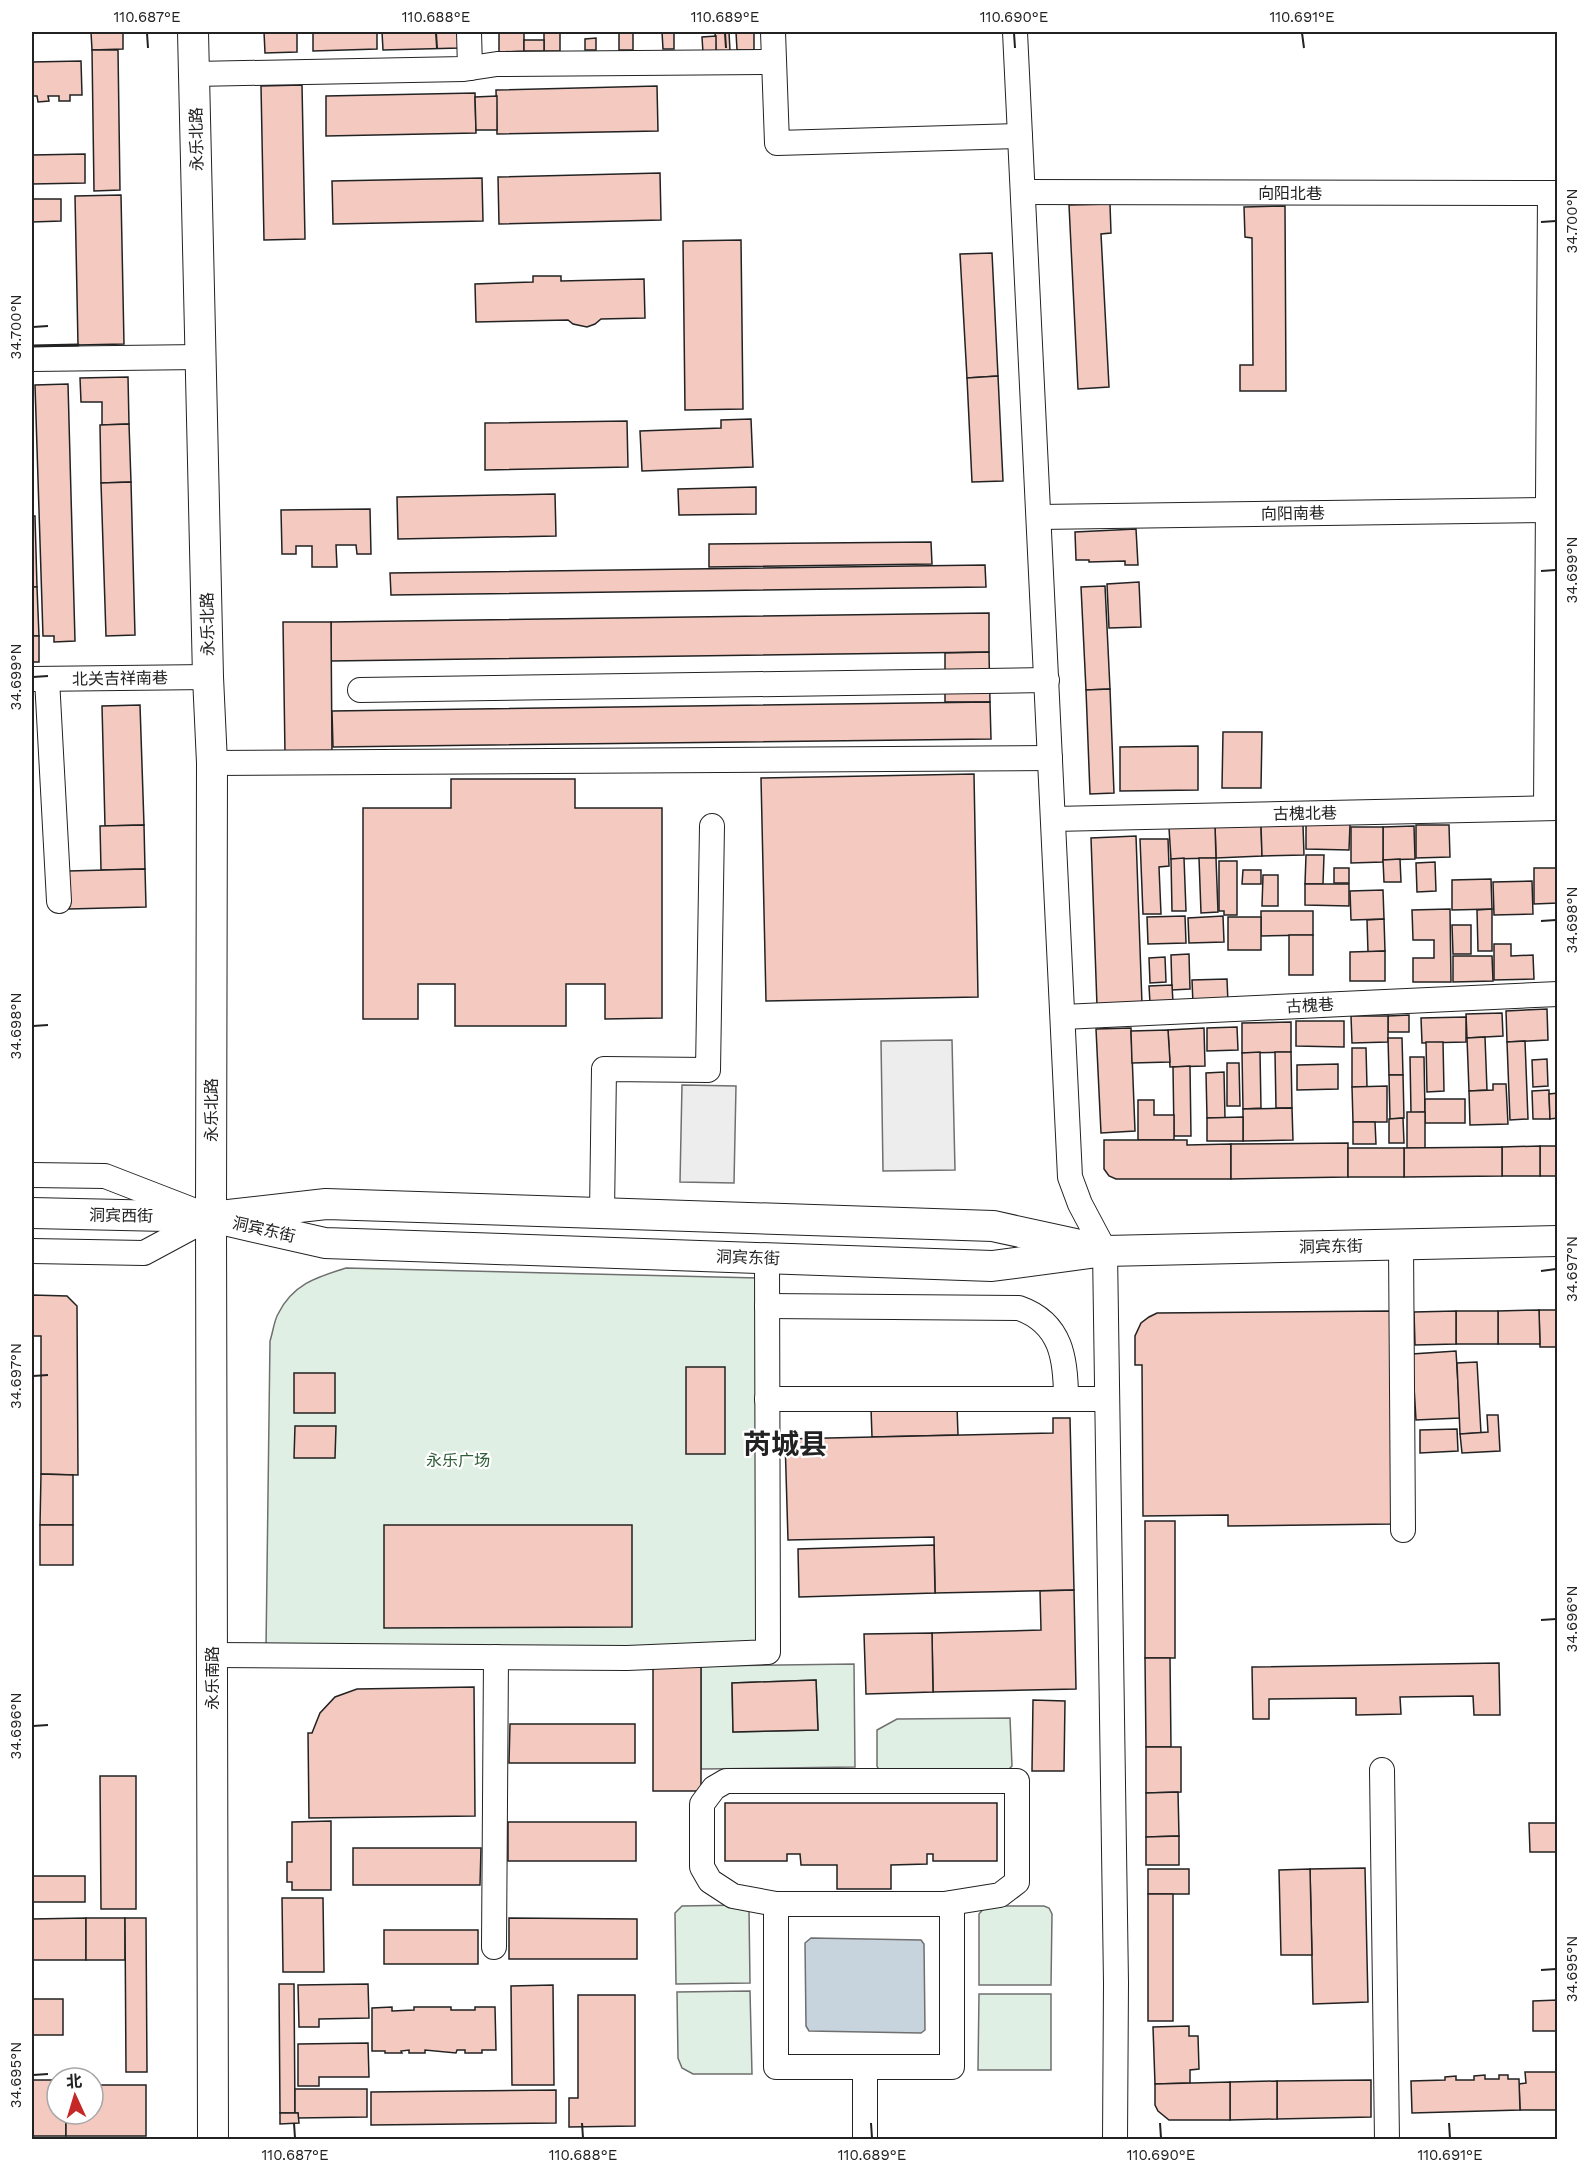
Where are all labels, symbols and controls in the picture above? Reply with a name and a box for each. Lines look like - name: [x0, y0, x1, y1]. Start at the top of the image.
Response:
- text: 110.687°E: [113, 8, 181, 26]
- text: 110.688°E: [402, 8, 470, 26]
- text: 110.689°E: [691, 8, 759, 26]
- text: 110.690°E: [980, 8, 1048, 26]
- text: 110.691°E: [1269, 8, 1335, 26]
- street label: 永乐北路: [186, 107, 207, 171]
- street label: 向阳北巷: [1258, 184, 1322, 203]
- text: 34.700°N: [1563, 188, 1581, 254]
- text: 34.700°N: [7, 294, 25, 360]
- street label: 向阳南巷: [1261, 503, 1325, 524]
- text: 34.699°N: [1563, 536, 1581, 604]
- street label: 永乐北路: [197, 592, 218, 656]
- text: 34.699°N: [7, 643, 25, 711]
- street label: 北关吉祥南巷: [72, 668, 168, 689]
- street label: 古槐北巷: [1273, 803, 1337, 824]
- text: 34.698°N: [1563, 886, 1581, 954]
- text: 34.698°N: [7, 992, 25, 1060]
- street label: 古槐巷: [1286, 995, 1334, 1016]
- street label: 永乐北路: [202, 1078, 221, 1142]
- street label: 洞宾西街: [89, 1205, 153, 1226]
- street label: 洞宾东街: [231, 1213, 297, 1246]
- street label: 洞宾东街: [1299, 1236, 1363, 1257]
- text: 34.697°N: [1563, 1236, 1581, 1302]
- street label: 洞宾东街: [716, 1247, 780, 1268]
- text: 34.697°N: [7, 1343, 25, 1409]
- district label: 芮城县: [743, 1428, 827, 1461]
- park label: 永乐广场: [426, 1451, 490, 1470]
- text: 34.696°N: [1563, 1586, 1581, 1652]
- street label: 永乐南路: [203, 1646, 222, 1710]
- text: 34.696°N: [7, 1693, 25, 1759]
- text: 34.695°N: [1563, 1936, 1581, 2002]
- text: 34.695°N: [7, 2042, 25, 2108]
- north arrow: [45, 2066, 105, 2126]
- text: 北: [65, 2071, 83, 2092]
- text: 110.687°E: [261, 2146, 329, 2164]
- text: 110.688°E: [549, 2146, 617, 2164]
- text: 110.689°E: [838, 2146, 906, 2164]
- text: 110.690°E: [1127, 2146, 1195, 2164]
- text: 110.691°E: [1417, 2146, 1483, 2164]

